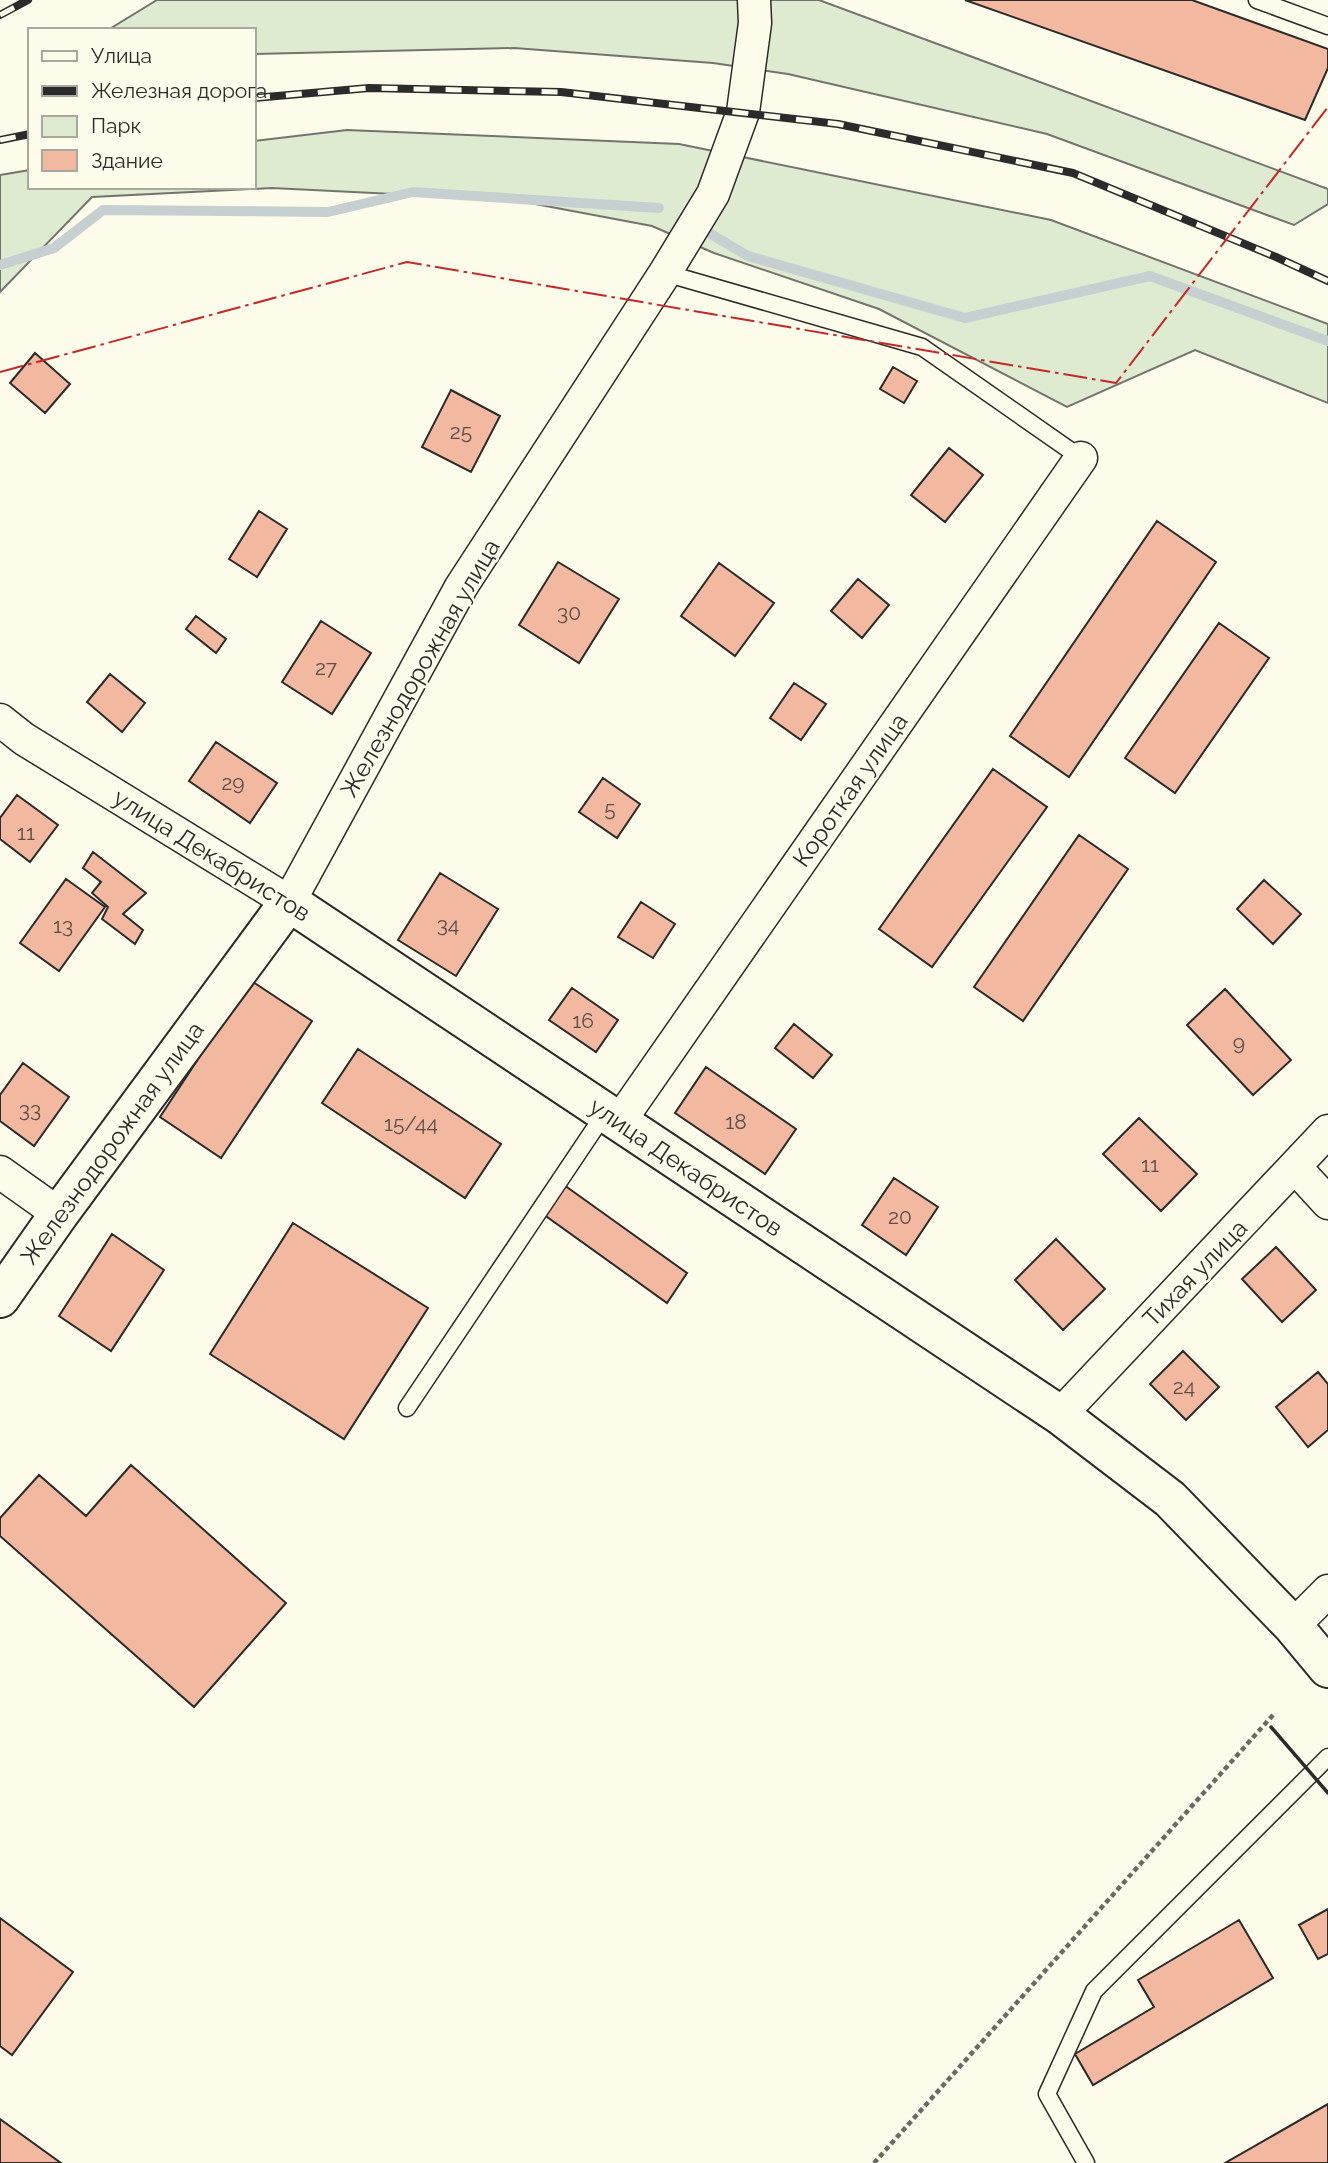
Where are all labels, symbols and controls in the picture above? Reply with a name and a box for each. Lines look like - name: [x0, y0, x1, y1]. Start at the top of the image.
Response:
- legend: [28, 28, 256, 189]
- text: Улица: [91, 43, 152, 68]
- text: Железная дорога: [91, 78, 267, 103]
- text: Парк: [91, 113, 141, 138]
- text: Здание: [91, 148, 163, 173]
- house number: 25: [450, 419, 472, 444]
- street label: Железнодорожная улица: [334, 534, 506, 802]
- house number: 30: [557, 600, 581, 625]
- house number: 27: [315, 655, 338, 680]
- street label: Короткая улица: [786, 708, 914, 872]
- house number: 29: [221, 770, 245, 795]
- street label: улица Декабристов: [108, 783, 316, 927]
- house number: 5: [604, 796, 616, 821]
- house number: 11: [17, 820, 35, 845]
- house number: 34: [437, 912, 459, 937]
- house number: 13: [53, 913, 73, 938]
- house number: 16: [572, 1008, 594, 1033]
- street label: Железнодорожная улица: [14, 1016, 210, 1270]
- house number: 9: [1233, 1030, 1245, 1055]
- street label: улица Декабристов: [584, 1092, 788, 1242]
- house number: 33: [19, 1097, 41, 1122]
- house number: 18: [725, 1109, 747, 1134]
- house number: 15/44: [384, 1111, 438, 1136]
- house number: 11: [1141, 1152, 1159, 1177]
- house number: 20: [888, 1204, 912, 1229]
- street label: Тихая улица: [1137, 1213, 1253, 1333]
- house number: 24: [1173, 1374, 1195, 1399]

